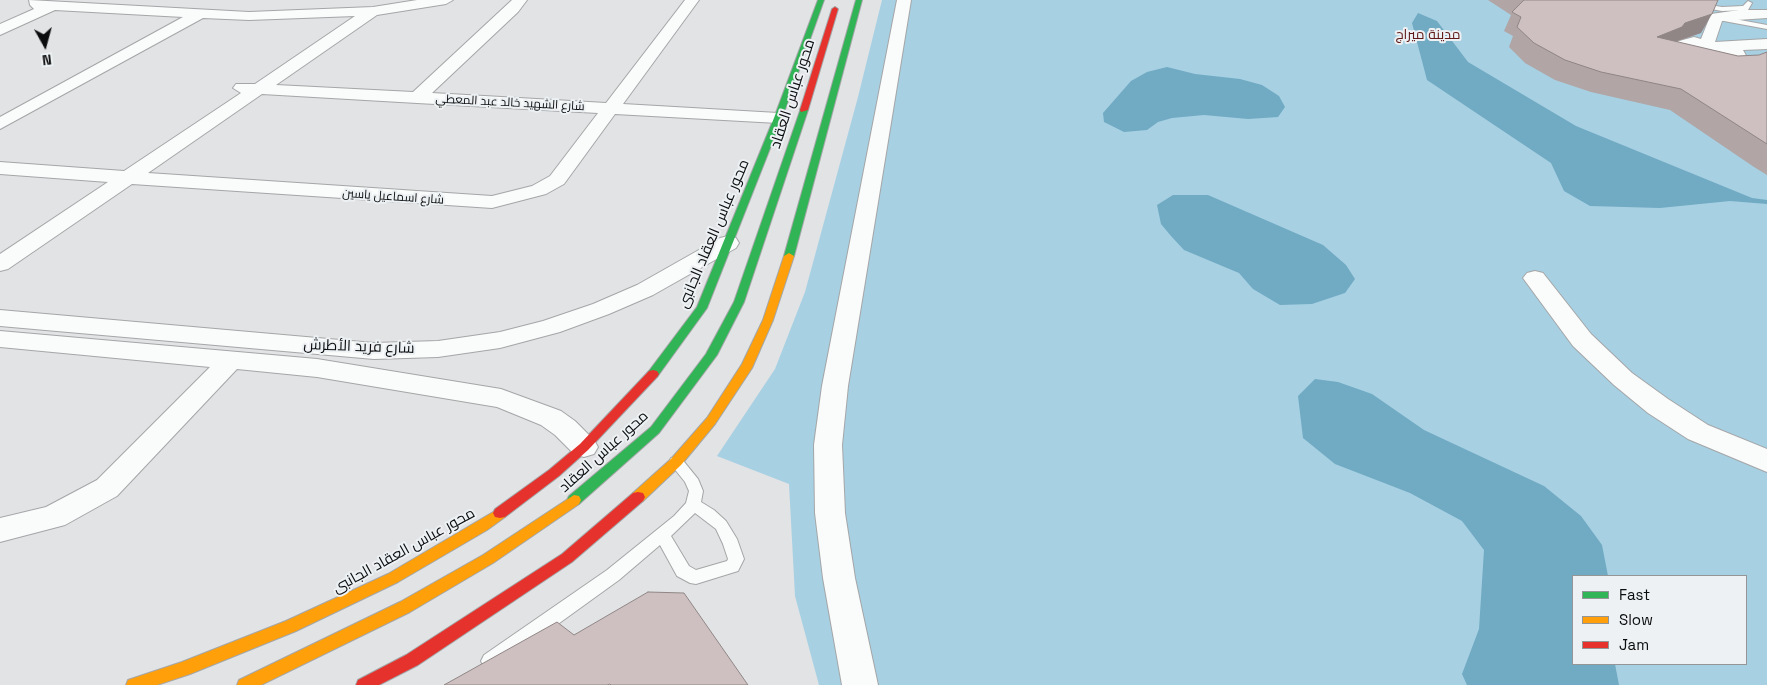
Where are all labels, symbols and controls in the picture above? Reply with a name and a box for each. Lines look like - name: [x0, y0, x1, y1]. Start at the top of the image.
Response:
- north arrow: [20, 20, 70, 70]
- district label: مدينة ميراج: [1395, 27, 1461, 43]
- street label: محور عباس العقاد: [767, 37, 819, 151]
- text: N: [41, 50, 53, 69]
- street label: شارع الشهيد خالد عبد المعطي: [435, 92, 585, 114]
- street label: محور عباس العقاد الجانبى: [674, 157, 754, 311]
- street label: شارع اسماعيل ياسين: [342, 186, 444, 208]
- street label: شارع فريد الأطرش: [303, 336, 415, 358]
- street label: محور عباس العقاد: [556, 407, 652, 497]
- street label: محور عباس العقاد الجانبى: [330, 504, 478, 598]
- legend: [1572, 575, 1747, 665]
- text: Fast: [1619, 585, 1650, 604]
- text: Slow: [1619, 610, 1653, 629]
- text: Jam: [1619, 635, 1649, 654]

